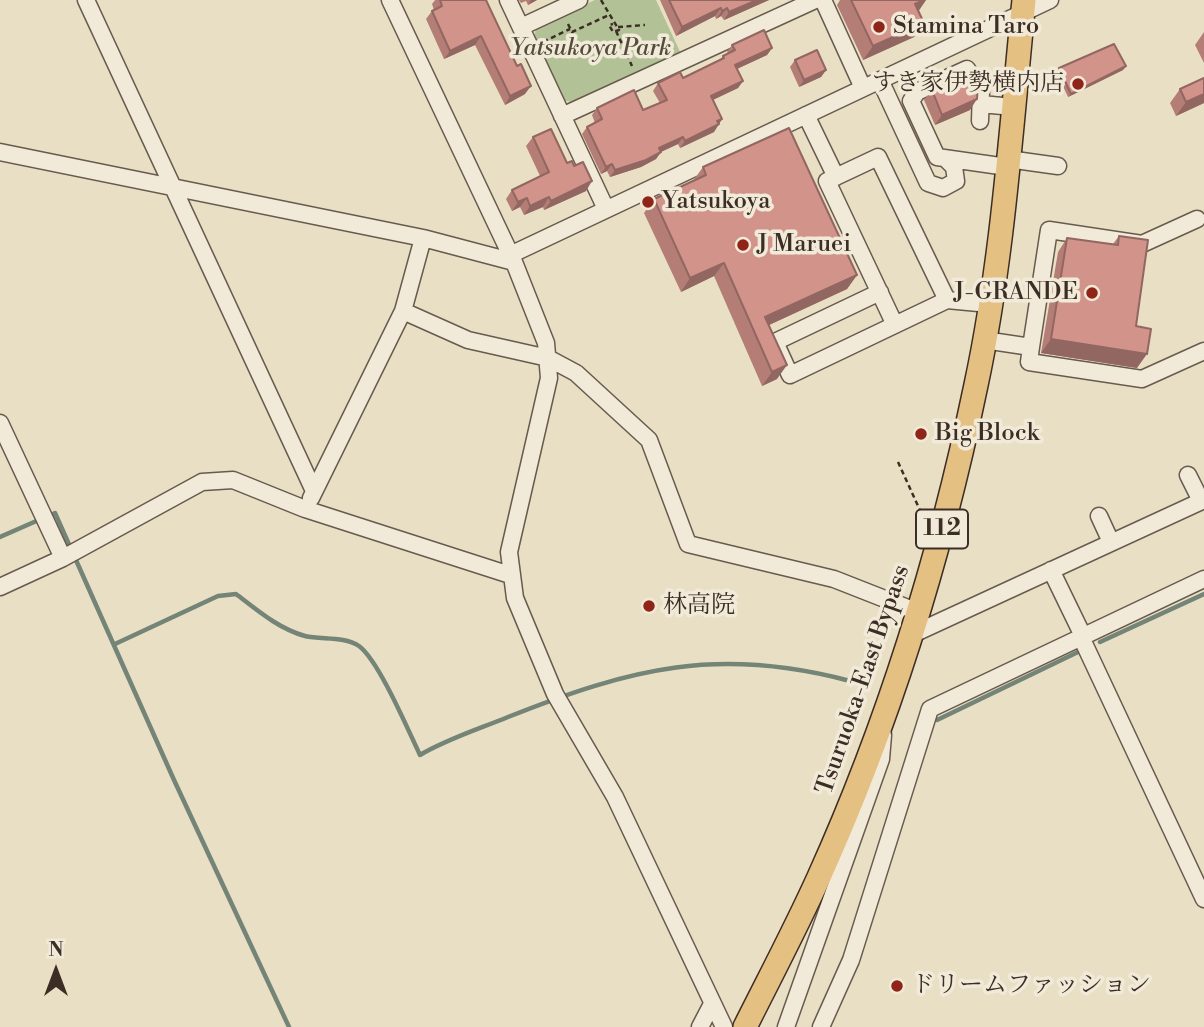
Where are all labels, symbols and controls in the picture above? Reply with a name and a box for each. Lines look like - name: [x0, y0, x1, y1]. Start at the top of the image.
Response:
- place label: Stamina Taro: [893, 13, 1039, 41]
- marker: Stamina Taro: [871, 19, 887, 35]
- park label: Yatsukoya Park: [511, 35, 671, 63]
- place label: すき家伊勢横内店: [872, 70, 1064, 98]
- marker: すき家伊勢横内店: [1070, 76, 1086, 92]
- place label: Yatsukoya: [662, 188, 770, 216]
- marker: Yatsukoya: [640, 194, 656, 210]
- place label: J Maruei: [757, 231, 851, 259]
- marker: J Maruei: [735, 237, 751, 253]
- place label: J-GRANDE: [954, 279, 1078, 307]
- marker: J-GRANDE: [1084, 285, 1100, 301]
- place label: Big Block: [935, 420, 1039, 448]
- marker: Big Block: [913, 426, 929, 442]
- road number: 112: [916, 509, 968, 548]
- street label: Tsuruoka-East Bypass: [811, 561, 917, 799]
- place label: 林高院: [663, 592, 735, 620]
- marker: 林高院: [641, 598, 657, 614]
- north arrow: [21, 936, 91, 1006]
- text: N: [48, 938, 64, 962]
- place label: ドリームファッション: [911, 972, 1151, 1000]
- marker: ドリームファッション: [889, 978, 905, 994]

